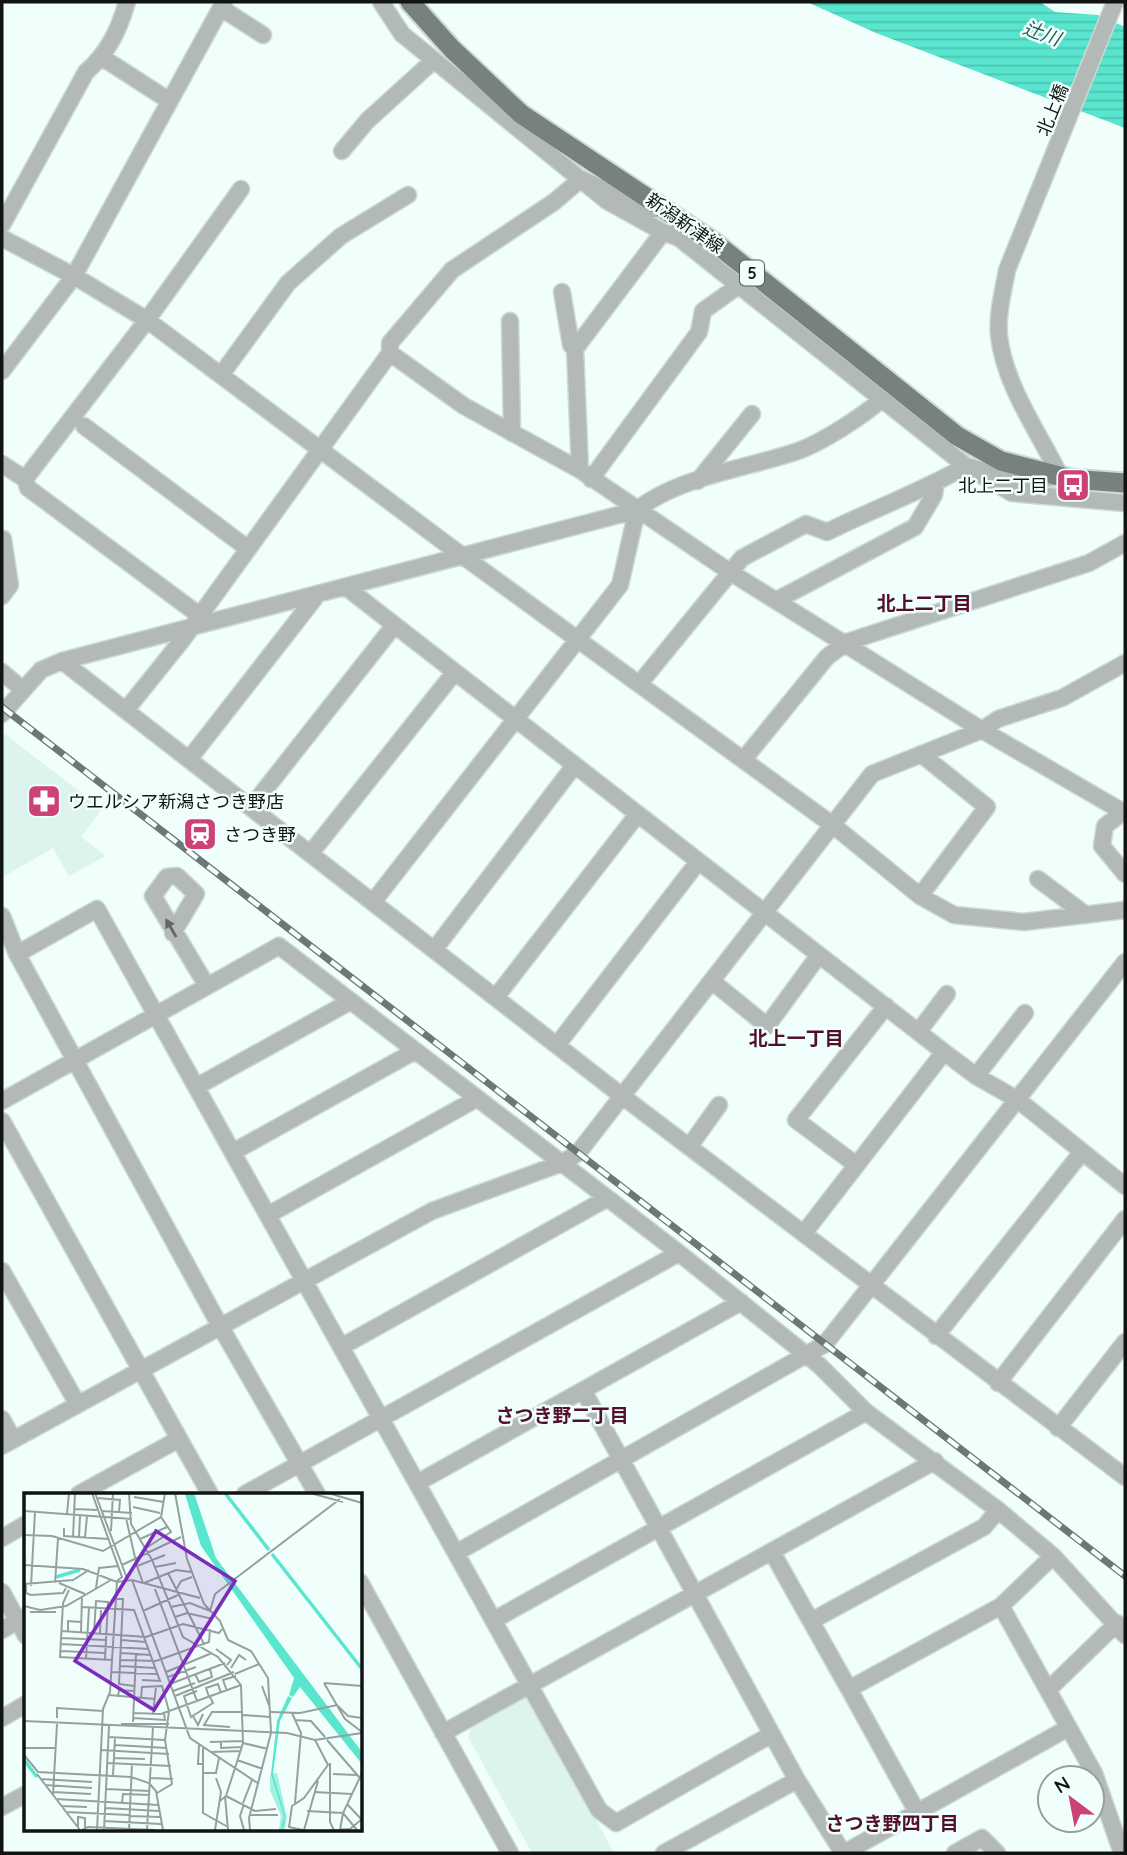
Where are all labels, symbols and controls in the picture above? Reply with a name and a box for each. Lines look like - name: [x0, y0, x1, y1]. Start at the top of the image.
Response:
- water label: 辻川: [1020, 15, 1066, 51]
- street label: 北上橋: [1031, 81, 1073, 139]
- street label: 新潟新津線: [642, 188, 728, 258]
- road number: 5: [740, 260, 764, 286]
- bus stop icon: 北上二丁目: [1054, 466, 1092, 504]
- place label: 北上二丁目: [958, 474, 1048, 497]
- district label: 北上二丁目: [876, 591, 972, 615]
- pharmacy icon: ウエルシア新潟さつき野店: [25, 782, 63, 820]
- place label: ウエルシア新潟さつき野店: [68, 790, 284, 813]
- station icon: さつき野: [181, 815, 219, 853]
- place label: さつき野: [224, 823, 296, 846]
- one-way arrow: [165, 919, 177, 938]
- district label: 北上一丁目: [748, 1026, 844, 1050]
- district label: さつき野二丁目: [495, 1403, 629, 1427]
- inset map: [24, 1493, 362, 1830]
- north arrow: [1036, 1764, 1106, 1834]
- text: N: [1050, 1771, 1074, 1798]
- district label: さつき野四丁目: [825, 1811, 959, 1835]

